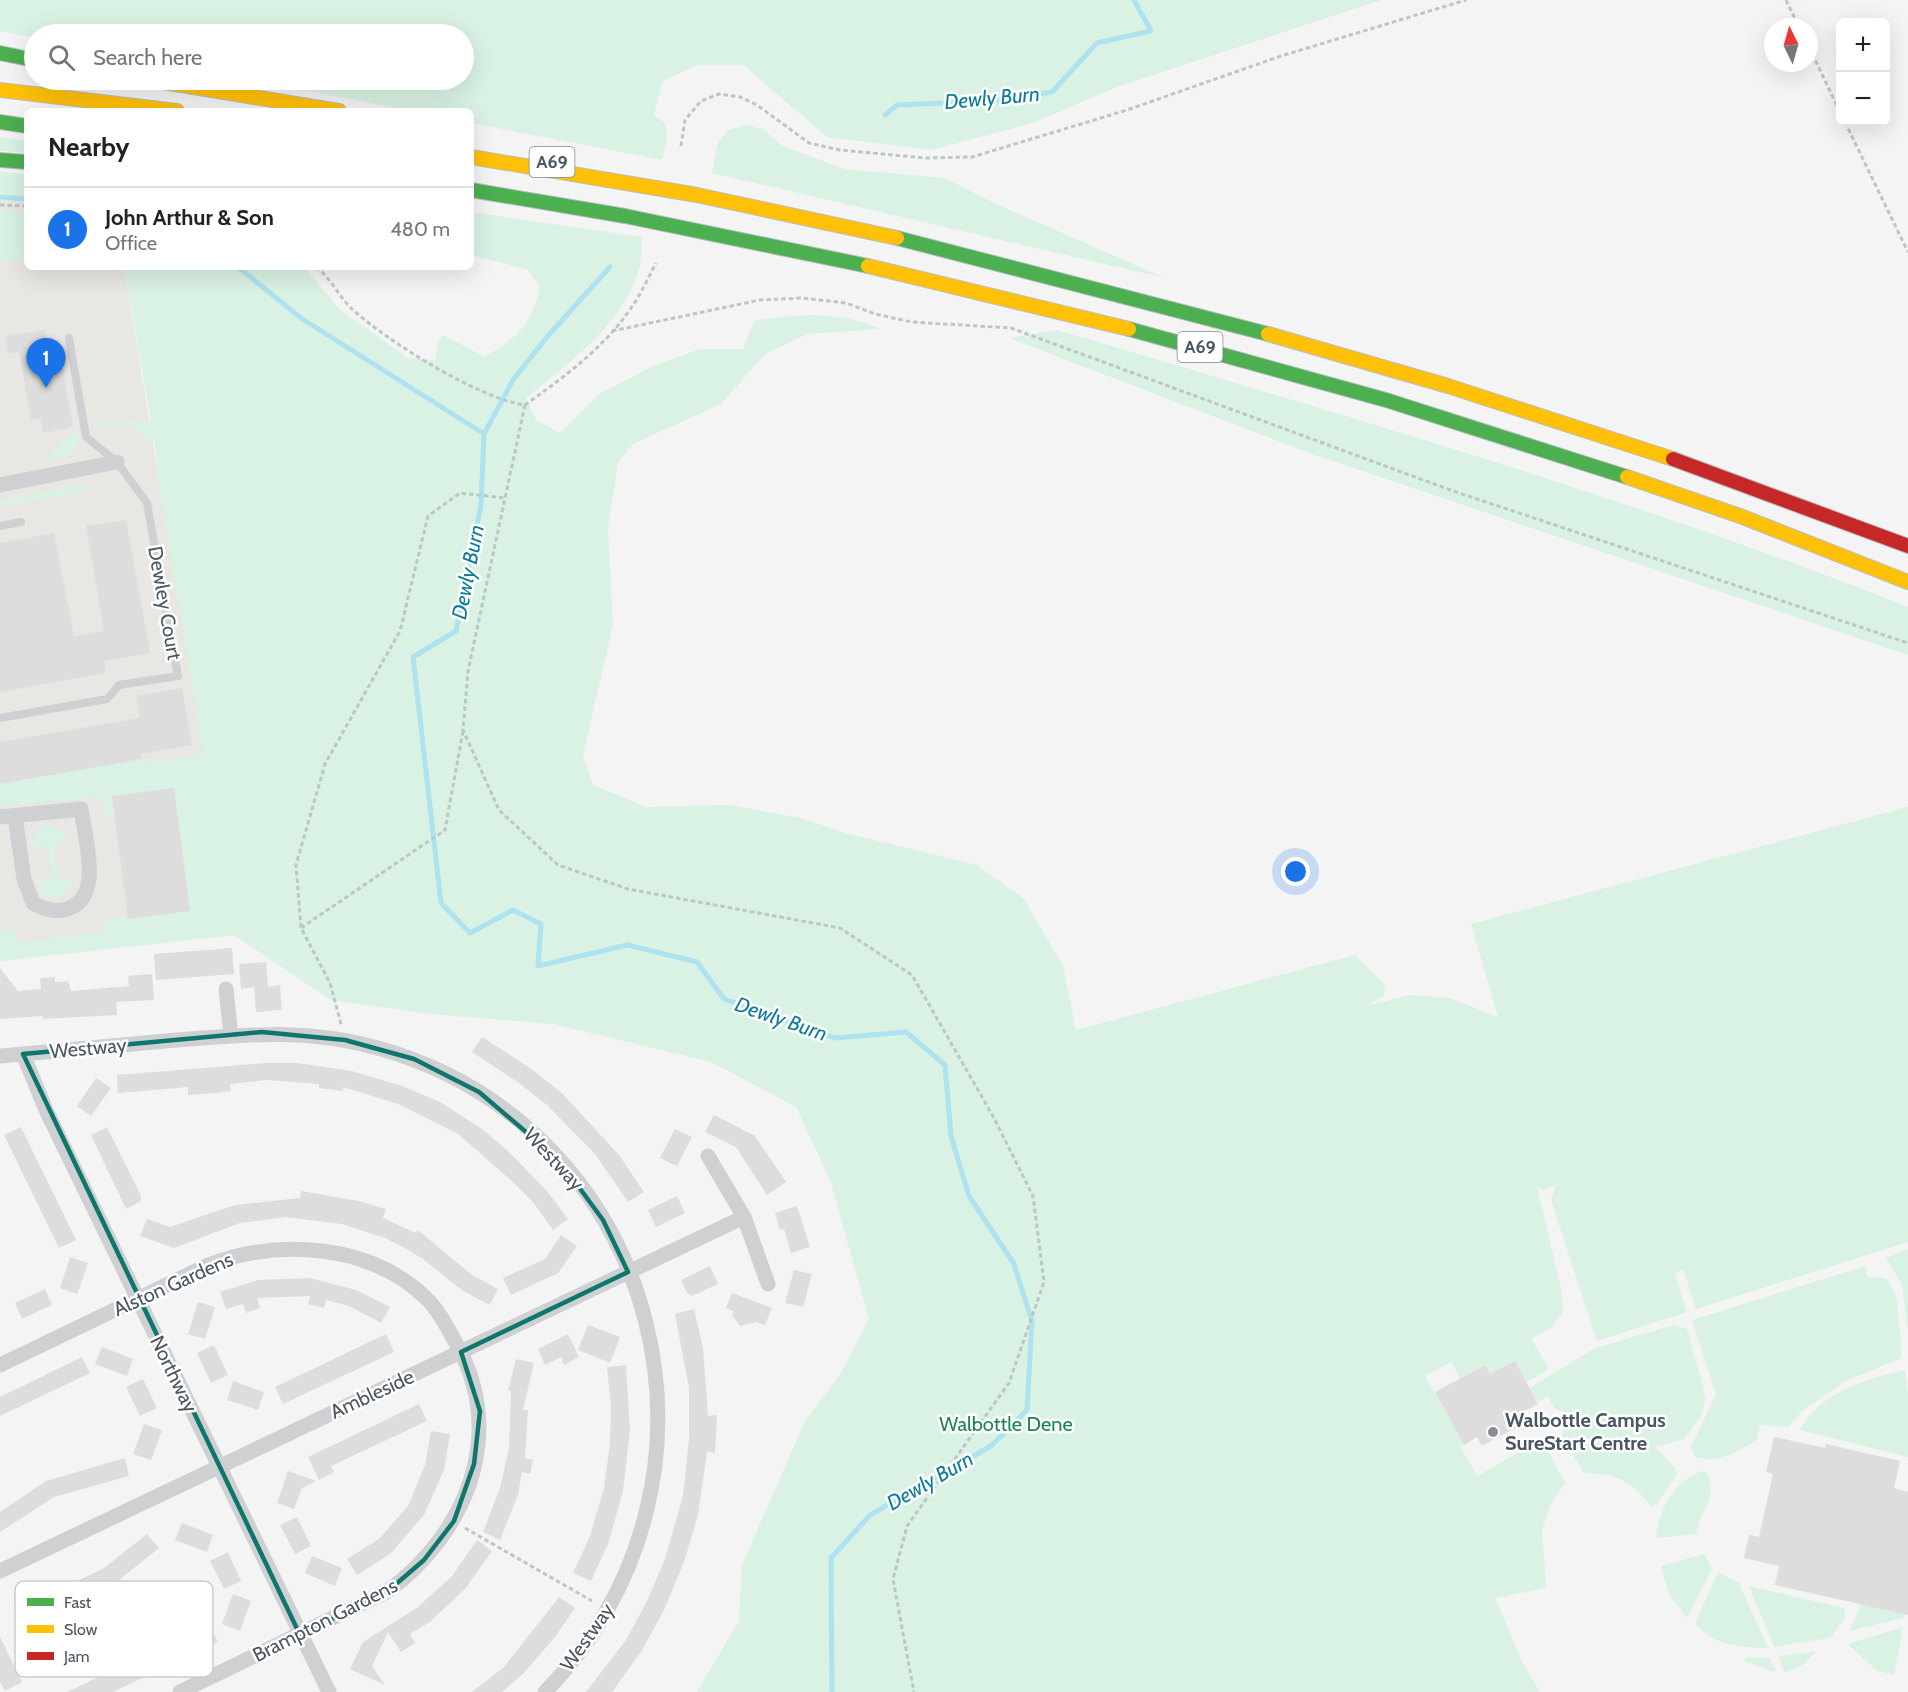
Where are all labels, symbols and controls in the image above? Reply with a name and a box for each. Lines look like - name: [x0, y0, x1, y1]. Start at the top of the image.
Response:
- north arrow: [1764, 18, 1818, 72]
- map controls: [1836, 18, 1890, 126]
- button: +: [1836, 18, 1890, 72]
- search box: [24, 24, 474, 90]
- icon: search: [45, 41, 78, 74]
- text: Search here: [93, 44, 202, 71]
- button: −: [1836, 72, 1890, 126]
- water label: Dewly Burn: [943, 81, 1041, 114]
- text: Nearby: [48, 131, 129, 163]
- road number: A69: [530, 147, 574, 177]
- text: John Arthur & Son: [105, 204, 274, 231]
- text: 1: [64, 217, 71, 241]
- text: 480 m: [390, 217, 450, 241]
- text: Office: [105, 231, 157, 255]
- road number: A69: [1178, 332, 1222, 362]
- pin: 1: [26, 338, 66, 388]
- water label: Dewly Burn: [446, 523, 489, 621]
- street label: Dewley Court: [143, 544, 187, 662]
- your location: [1281, 857, 1310, 886]
- water label: Dewly Burn: [732, 991, 830, 1046]
- street label: Westway: [49, 1033, 127, 1063]
- street label: Westway: [519, 1123, 589, 1195]
- street label: Alston Gardens: [109, 1247, 237, 1321]
- street label: Northway: [145, 1332, 203, 1416]
- street label: Ambleside: [326, 1364, 418, 1424]
- place label: Walbottle Campus SureStart Centre: [1505, 1408, 1666, 1455]
- park label: Walbottle Dene: [939, 1412, 1073, 1436]
- marker: Walbottle Campus SureStart Centre: [1486, 1425, 1500, 1439]
- water label: Dewly Burn: [882, 1446, 977, 1515]
- street label: Brampton Gardens: [249, 1573, 401, 1667]
- legend: [15, 1581, 213, 1677]
- text: Fast: [64, 1593, 92, 1612]
- street label: Westway: [555, 1599, 619, 1675]
- text: Slow: [64, 1620, 98, 1639]
- text: Jam: [63, 1647, 90, 1666]

